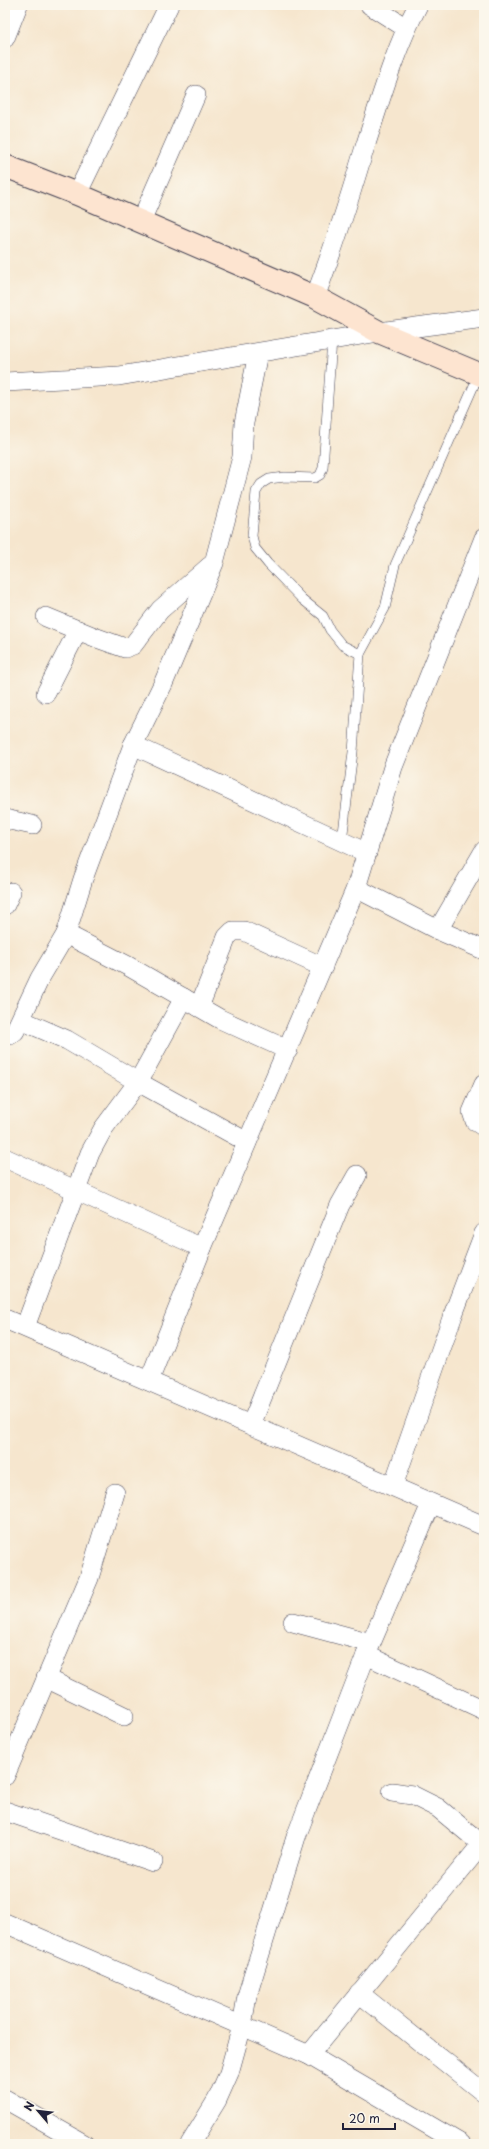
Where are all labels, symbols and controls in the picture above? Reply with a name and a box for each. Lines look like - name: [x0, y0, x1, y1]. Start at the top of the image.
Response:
- north arrow: [18, 2091, 58, 2131]
- text: N: [19, 2098, 38, 2114]
- scale bar: [343, 2105, 395, 2131]
- text: 20 m: [349, 2109, 380, 2127]

